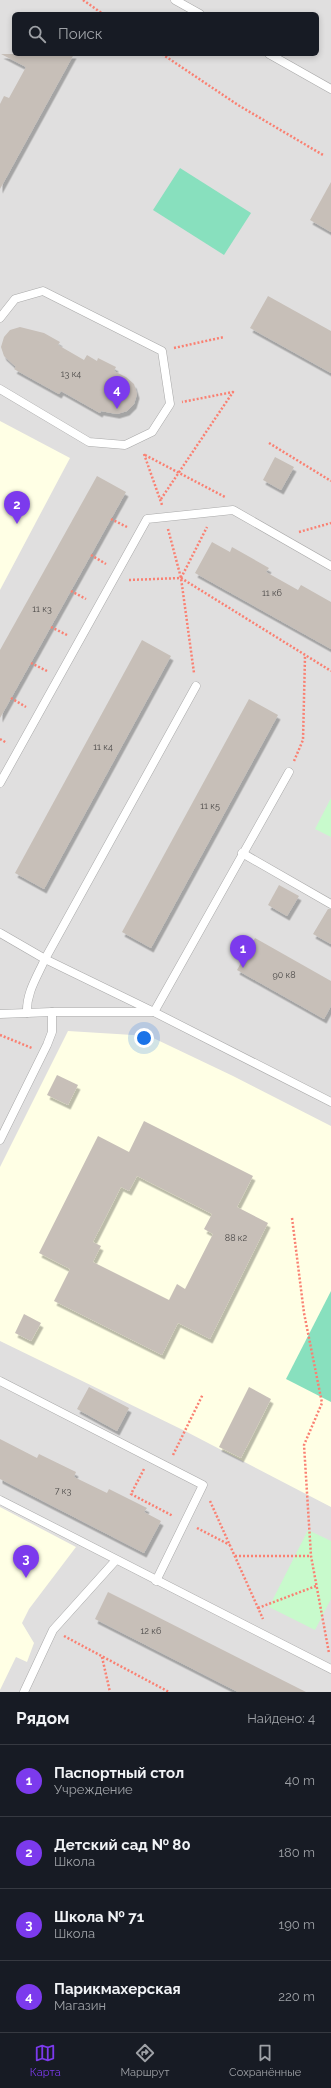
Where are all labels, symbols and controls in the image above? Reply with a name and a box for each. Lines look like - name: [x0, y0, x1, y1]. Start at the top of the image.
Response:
- search box: [12, 12, 319, 56]
- icon: search: [26, 23, 48, 45]
- text: Поиск: [58, 25, 103, 43]
- house number: 13 к4: [61, 369, 81, 379]
- pin: 4: [104, 376, 130, 409]
- pin: 2: [4, 491, 30, 524]
- house number: 11 к6: [262, 588, 283, 598]
- house number: 11 к3: [32, 604, 52, 614]
- house number: 11 к4: [93, 742, 113, 752]
- house number: 11 к5: [200, 801, 220, 811]
- pin: 1: [230, 935, 256, 968]
- house number: 90 к8: [272, 970, 296, 980]
- your location: [134, 1028, 154, 1048]
- house number: 88 к2: [225, 1233, 247, 1243]
- house number: 7 к3: [55, 1486, 71, 1496]
- pin: 3: [13, 1545, 39, 1578]
- house number: 12 к6: [141, 1626, 162, 1636]
- text: Рядом: [16, 1708, 69, 1728]
- text: Найдено: 4: [247, 1711, 315, 1726]
- text: Паспортный стол: [54, 1764, 184, 1782]
- text: 1: [26, 1773, 32, 1788]
- text: 40 m: [285, 1773, 315, 1788]
- text: Учреждение: [54, 1782, 133, 1797]
- text: Детский сад № 80: [54, 1836, 191, 1854]
- text: 2: [25, 1845, 33, 1860]
- text: 180 m: [279, 1845, 315, 1860]
- text: Школа: [54, 1854, 95, 1869]
- text: Школа № 71: [54, 1908, 144, 1926]
- text: 3: [25, 1917, 33, 1932]
- text: 190 m: [279, 1917, 315, 1932]
- text: Школа: [54, 1926, 95, 1941]
- text: Парикмахерская: [54, 1980, 181, 1998]
- text: 4: [25, 1989, 33, 2004]
- text: 220 m: [278, 1989, 315, 2004]
- text: Магазин: [54, 1998, 106, 2013]
- tab: Карта: [30, 2042, 61, 2079]
- tab: Маршрут: [120, 2042, 169, 2079]
- tab: Сохранённые: [229, 2042, 301, 2079]

